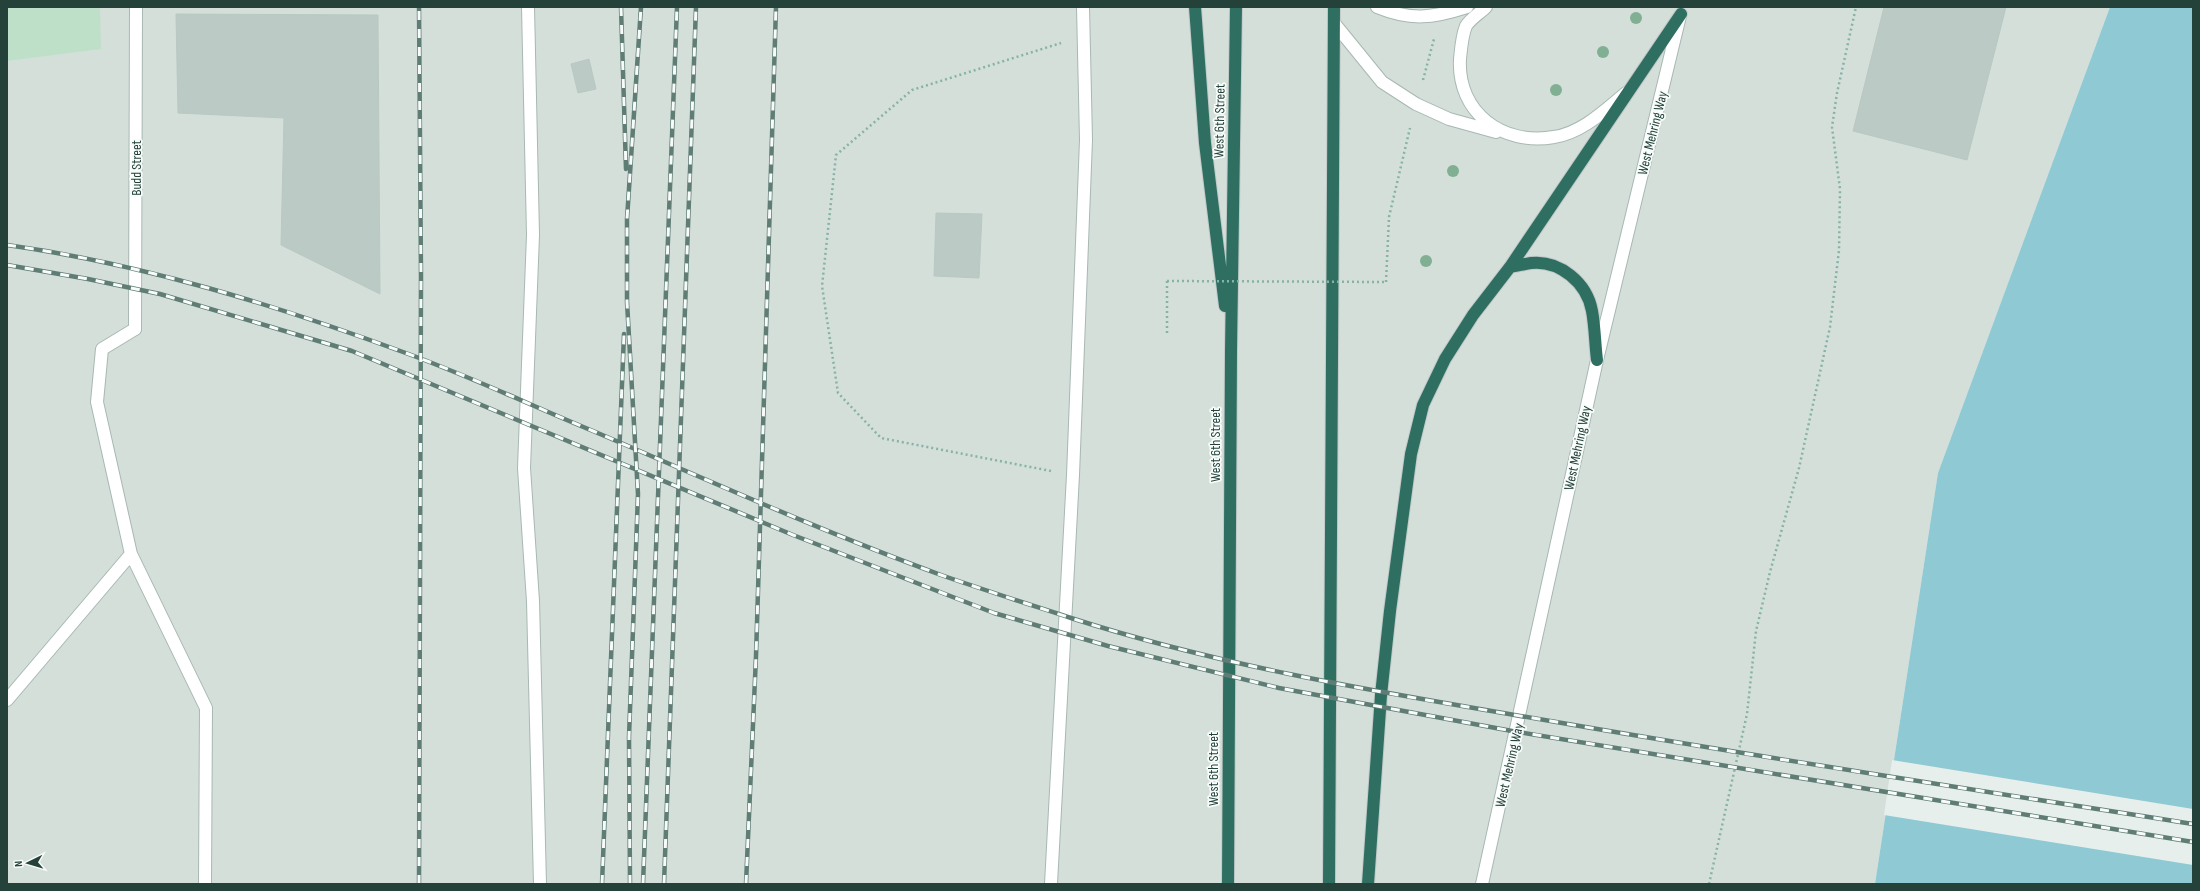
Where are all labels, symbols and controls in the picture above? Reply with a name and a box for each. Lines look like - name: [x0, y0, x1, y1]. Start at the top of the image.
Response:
- street label: West 6th Street: [1210, 84, 1229, 158]
- street label: West Mehring Way: [1634, 89, 1671, 177]
- street label: Budd Street: [128, 140, 145, 196]
- street label: West Mehring Way: [1560, 404, 1595, 492]
- street label: West 6th Street: [1207, 408, 1224, 482]
- street label: West Mehring Way: [1492, 721, 1528, 809]
- street label: West 6th Street: [1205, 732, 1222, 806]
- north arrow: [8, 843, 48, 883]
- text: N: [12, 860, 25, 867]

